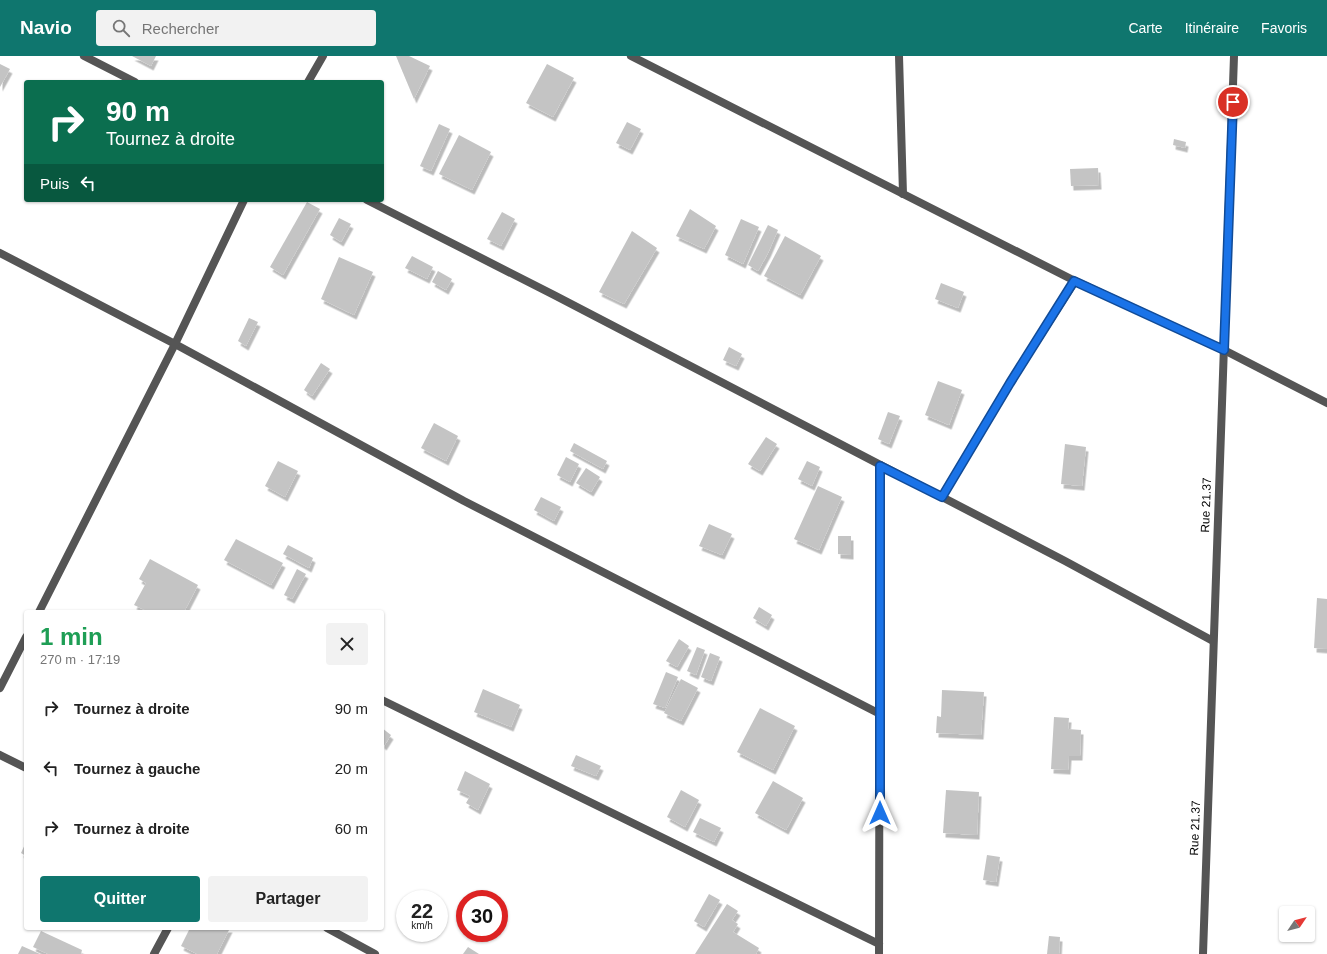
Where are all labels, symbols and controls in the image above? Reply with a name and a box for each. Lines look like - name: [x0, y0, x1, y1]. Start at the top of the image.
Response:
- search box: [96, 10, 376, 46]
- text: Navio: [20, 17, 72, 38]
- icon: search: [110, 17, 132, 39]
- text: Rechercher: [142, 20, 219, 37]
- text: Carte: [1128, 20, 1163, 36]
- text: Itinéraire: [1185, 20, 1239, 36]
- text: Favoris: [1261, 20, 1307, 36]
- pin: [1216, 85, 1250, 119]
- icon: arrive: [1222, 91, 1244, 113]
- icon: right: [40, 96, 92, 148]
- text: 90 m: [106, 96, 170, 127]
- text: Tournez à droite: [106, 129, 235, 149]
- icon: left: [77, 172, 99, 194]
- text: Puis: [40, 175, 69, 192]
- street label: Rue 21.37: [1198, 477, 1214, 533]
- text: 1 min: [40, 623, 103, 650]
- button: close: [326, 623, 368, 665]
- text: 270 m · 17:19: [40, 652, 120, 667]
- icon: right: [40, 697, 62, 719]
- text: Tournez à droite: [74, 700, 190, 717]
- text: 90 m: [335, 700, 368, 717]
- icon: left: [40, 757, 62, 779]
- text: Tournez à gauche: [74, 760, 200, 777]
- text: 20 m: [335, 760, 368, 777]
- position arrow: [859, 792, 901, 834]
- street label: Rue 21.37: [1187, 800, 1203, 856]
- icon: right: [40, 817, 62, 839]
- text: Tournez à droite: [74, 820, 190, 837]
- text: 60 m: [335, 820, 368, 837]
- button: Quitter: [40, 876, 200, 922]
- button: Partager: [208, 876, 368, 922]
- speed limit sign: 30: [456, 890, 508, 942]
- text: 22: [411, 900, 433, 922]
- north arrow: [1279, 906, 1315, 942]
- map controls: [1279, 906, 1315, 942]
- text: km/h: [411, 920, 433, 931]

